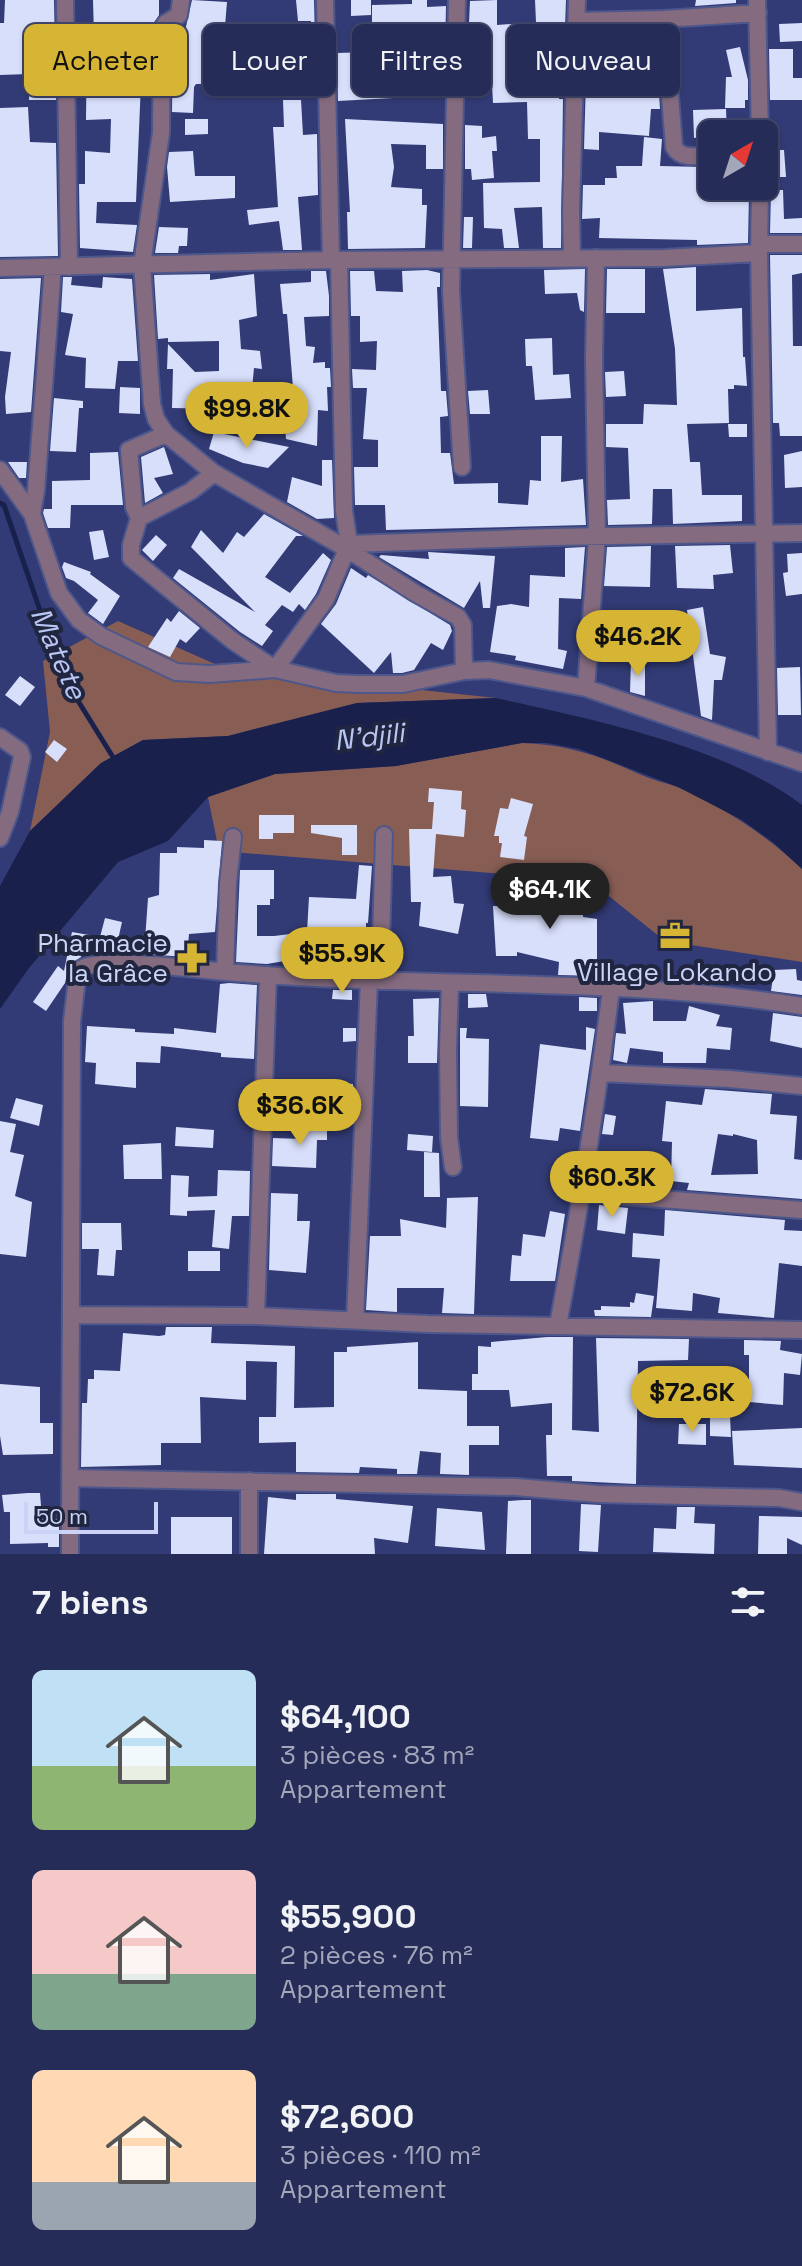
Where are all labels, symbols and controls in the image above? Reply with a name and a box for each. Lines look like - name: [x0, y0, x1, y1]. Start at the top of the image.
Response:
- chip: Acheter: [24, 24, 187, 96]
- chip: Louer: [203, 24, 336, 96]
- chip: Filtres: [352, 24, 491, 96]
- chip: Nouveau: [507, 24, 680, 96]
- north arrow: [698, 120, 778, 200]
- map controls: [698, 120, 778, 200]
- pin: $99.8K: [182, 382, 312, 450]
- text: $99.8K: [203, 391, 291, 425]
- water label: Matete: [23, 601, 96, 706]
- pin: $46.2K: [573, 610, 703, 678]
- text: $46.2K: [594, 619, 682, 653]
- water label: N'djili: [332, 713, 409, 758]
- pin: $64.1K: [485, 863, 615, 931]
- text: $64.1K: [509, 872, 591, 906]
- office icon: Village Lokando: [658, 919, 692, 953]
- place label: Pharmacie la Grâce: [37, 926, 168, 990]
- pin: $55.9K: [277, 927, 407, 995]
- text: $55.9K: [299, 936, 386, 970]
- pharmacy icon: Pharmacie la Grâce: [175, 941, 209, 975]
- place label: Village Lokando: [577, 955, 773, 989]
- pin: $36.6K: [235, 1079, 365, 1147]
- text: $36.6K: [256, 1088, 344, 1122]
- pin: $60.3K: [547, 1151, 677, 1219]
- text: $60.3K: [568, 1160, 656, 1194]
- pin: $72.6K: [627, 1366, 757, 1434]
- text: $72.6K: [649, 1375, 735, 1409]
- scale bar: [24, 1498, 158, 1534]
- text: 50 m: [36, 1502, 88, 1530]
- icon: filters: [726, 1580, 770, 1624]
- text: 7 biens: [32, 1581, 149, 1624]
- text: $64,100: [280, 1695, 411, 1738]
- icon: home: [96, 1702, 192, 1798]
- text: 3 pièces · 83 m²: [280, 1738, 474, 1772]
- text: Appartement: [280, 1772, 447, 1806]
- text: $55,900: [280, 1895, 416, 1938]
- icon: home: [96, 1902, 192, 1998]
- text: 2 pièces · 76 m²: [280, 1938, 473, 1972]
- text: Appartement: [280, 1972, 447, 2006]
- text: $72,600: [280, 2095, 414, 2138]
- icon: home: [96, 2102, 192, 2198]
- text: 3 pièces · 110 m²: [280, 2138, 481, 2172]
- text: Appartement: [280, 2172, 447, 2206]

